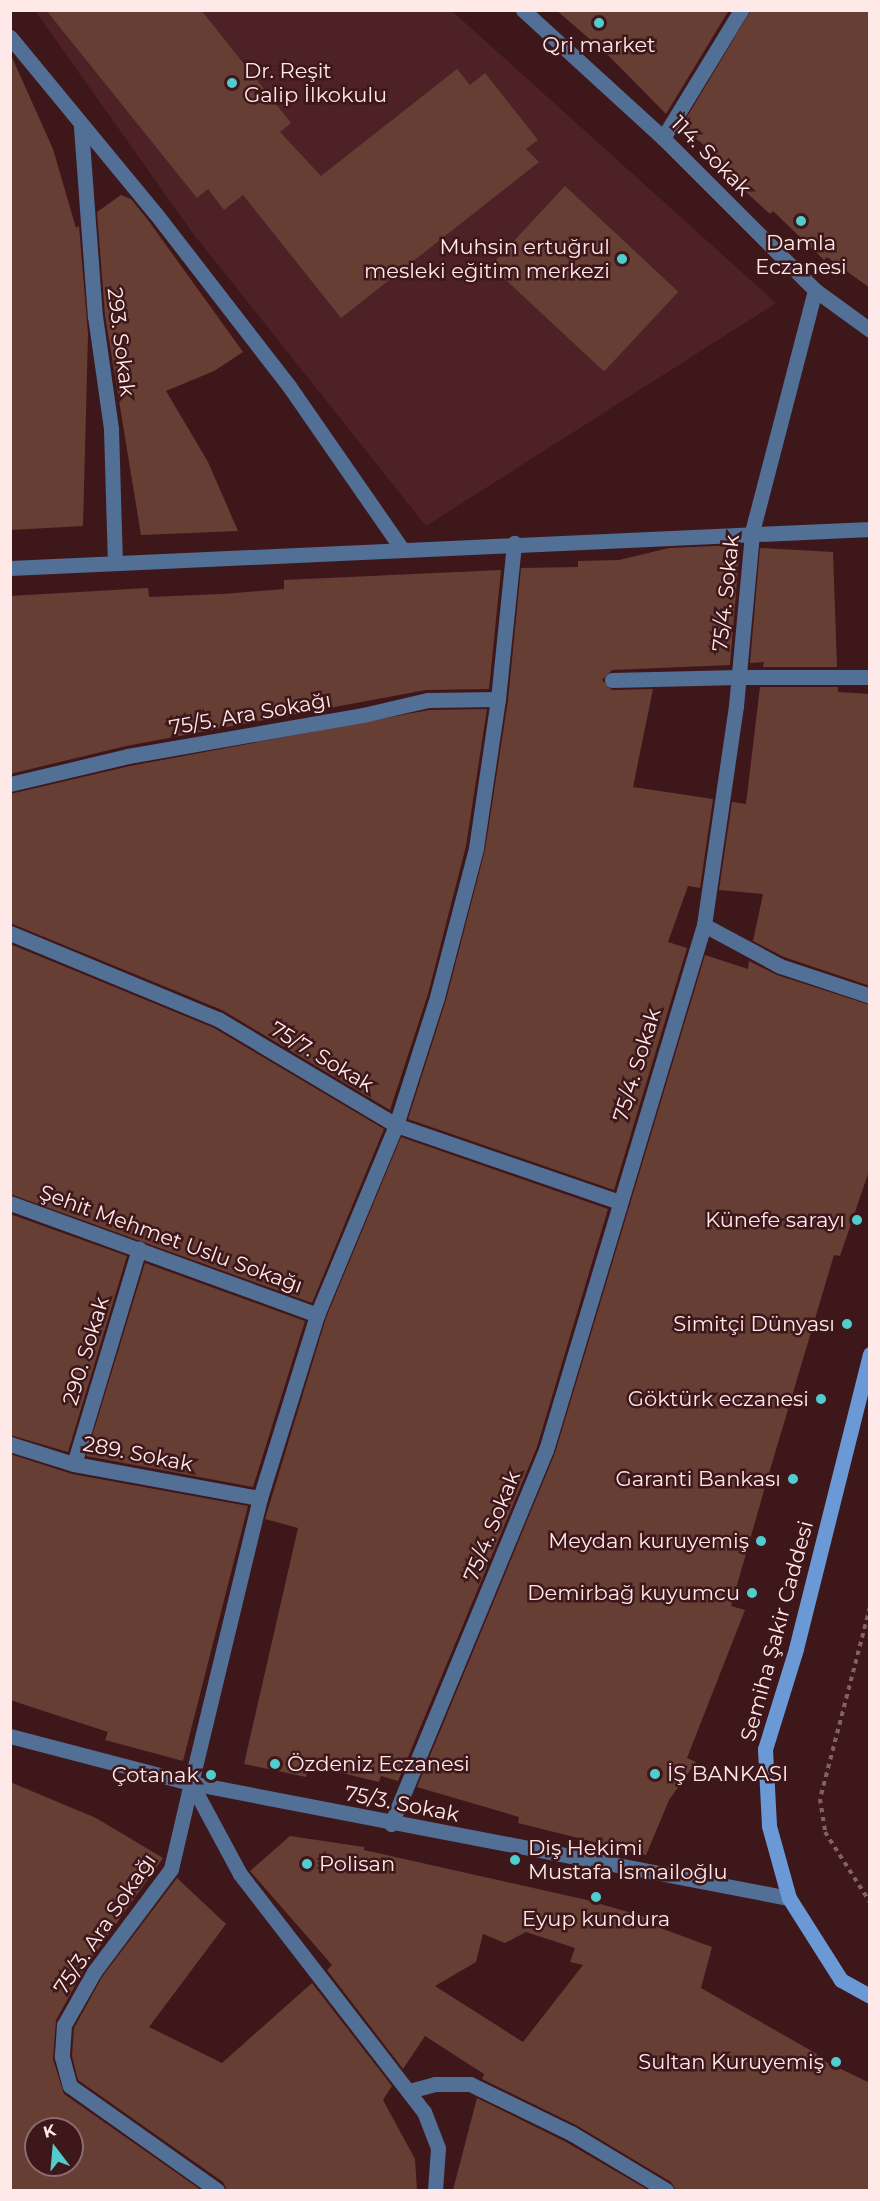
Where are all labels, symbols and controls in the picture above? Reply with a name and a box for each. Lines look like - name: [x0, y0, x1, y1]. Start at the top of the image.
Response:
- marker: Qri market: [592, 16, 606, 30]
- place label: Qri market: [542, 32, 656, 58]
- place label: Dr. Reşit Galip İlkokulu: [244, 58, 387, 108]
- marker: Dr. Reşit Galip İlkokulu: [225, 76, 239, 90]
- street label: 114. Sokak: [666, 111, 756, 201]
- marker: Damla Eczanesi: [794, 214, 808, 228]
- place label: Damla Eczanesi: [755, 230, 847, 280]
- place label: Muhsin ertuğrul mesleki eğitim merkezi: [364, 234, 610, 284]
- marker: Muhsin ertuğrul mesleki eğitim merkezi: [615, 252, 629, 266]
- street label: 293. Sokak: [102, 286, 140, 398]
- street label: 75/4. Sokak: [707, 533, 745, 653]
- street label: 75/5. Ara Sokağı: [167, 687, 333, 741]
- street label: 75/4. Sokak: [608, 1005, 666, 1125]
- street label: 75/7. Sokak: [266, 1016, 378, 1098]
- street label: Şehit Mehmet Uslu Sokağı: [36, 1180, 306, 1298]
- place label: Künefe sarayı: [705, 1207, 845, 1233]
- marker: Künefe sarayı: [850, 1213, 864, 1227]
- street label: 290. Sokak: [58, 1294, 114, 1408]
- place label: Simitçi Dünyası: [673, 1311, 835, 1337]
- marker: Simitçi Dünyası: [840, 1317, 854, 1331]
- place label: Göktürk eczanesi: [628, 1386, 809, 1412]
- marker: Göktürk eczanesi: [814, 1392, 828, 1406]
- street label: 289. Sokak: [81, 1431, 195, 1477]
- place label: Garanti Bankası: [615, 1466, 781, 1492]
- street label: 75/4. Sokak: [458, 1467, 526, 1585]
- marker: Garanti Bankası: [786, 1472, 800, 1486]
- street label: Semiha Şakir Caddesi: [735, 1518, 819, 1744]
- place label: Meydan kuruyemiş: [548, 1528, 749, 1554]
- marker: Meydan kuruyemiş: [754, 1534, 768, 1548]
- place label: Demirbağ kuyumcu: [527, 1580, 740, 1606]
- marker: Demirbağ kuyumcu: [745, 1586, 759, 1600]
- place label: Özdeniz Eczanesi: [287, 1751, 470, 1777]
- marker: Özdeniz Eczanesi: [268, 1757, 282, 1771]
- place label: İŞ BANKASI: [667, 1761, 788, 1787]
- place label: Çotanak: [112, 1762, 199, 1788]
- marker: İŞ BANKASI: [648, 1767, 662, 1781]
- marker: Çotanak: [204, 1768, 218, 1782]
- street label: 75/3. Sokak: [343, 1781, 461, 1827]
- place label: Diş Hekimi Mustafa İsmailoğlu: [528, 1835, 728, 1885]
- street label: 75/3. Ara Sokağı: [49, 1849, 161, 1999]
- place label: Polisan: [319, 1851, 395, 1877]
- marker: Diş Hekimi Mustafa İsmailoğlu: [506, 1851, 524, 1869]
- marker: Polisan: [300, 1857, 314, 1871]
- marker: Eyup kundura: [589, 1890, 603, 1904]
- place label: Eyup kundura: [522, 1906, 670, 1932]
- place label: Sultan Kuruyemiş: [638, 2049, 824, 2075]
- marker: Sultan Kuruyemiş: [829, 2055, 843, 2069]
- north arrow: [24, 2117, 84, 2177]
- text: K: [41, 2120, 58, 2142]

